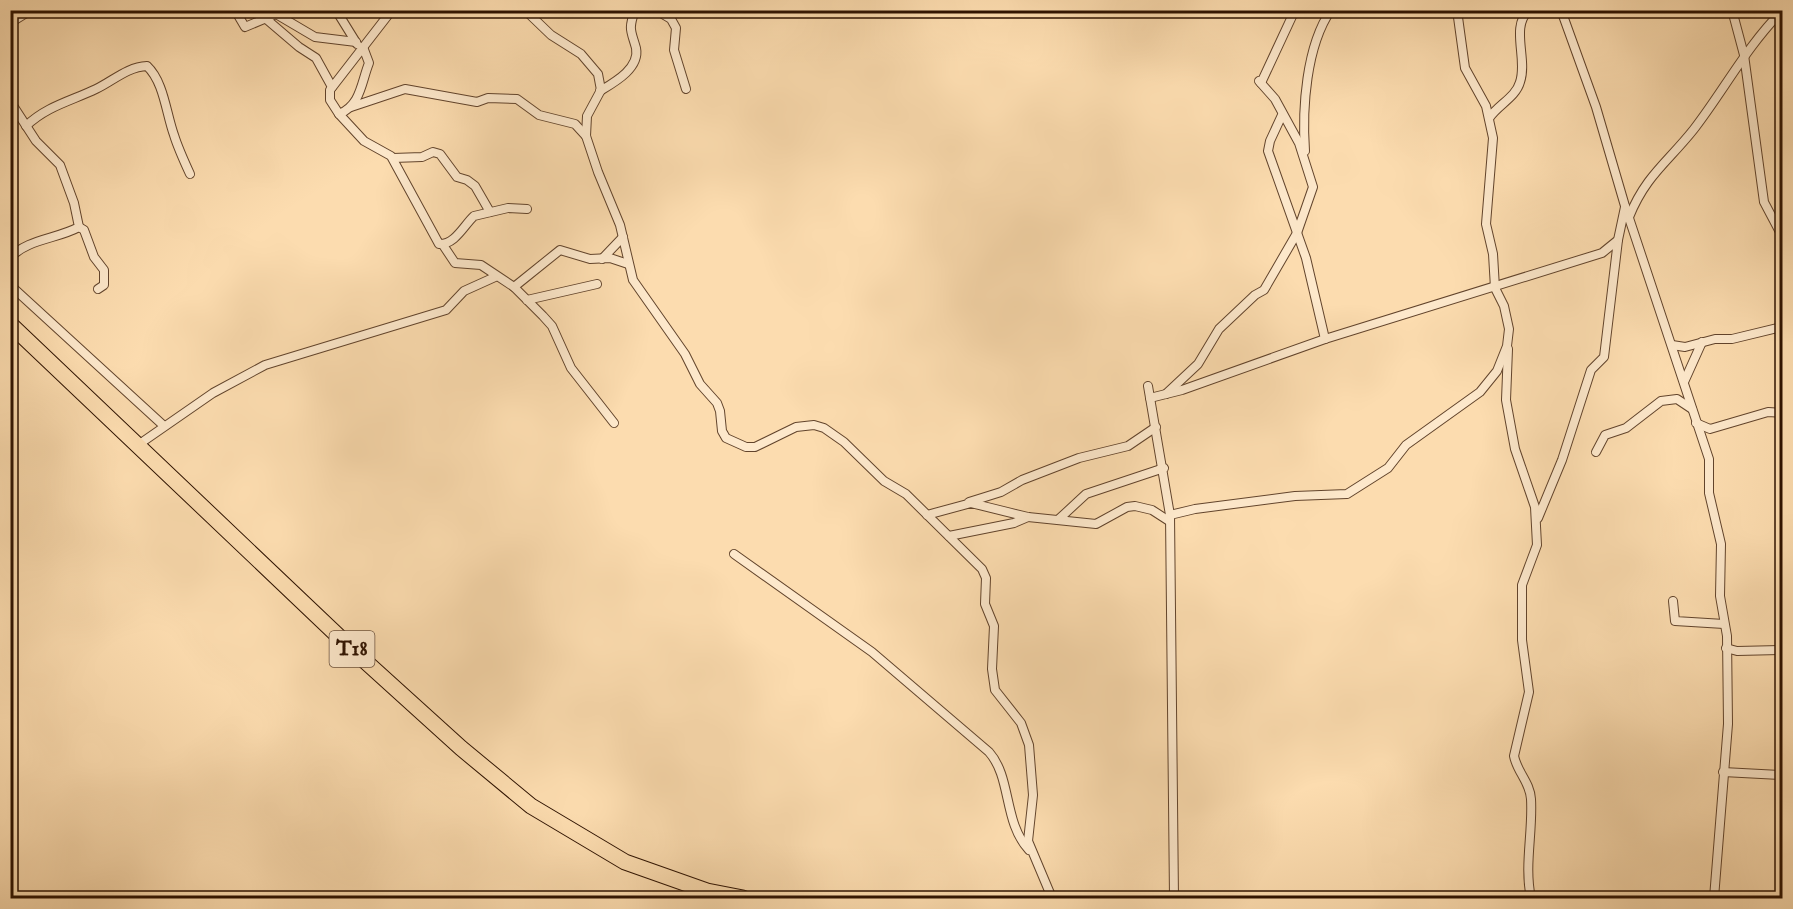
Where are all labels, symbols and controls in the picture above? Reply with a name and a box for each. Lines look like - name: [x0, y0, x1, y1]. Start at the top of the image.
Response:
- road number: T18: [330, 631, 374, 667]

